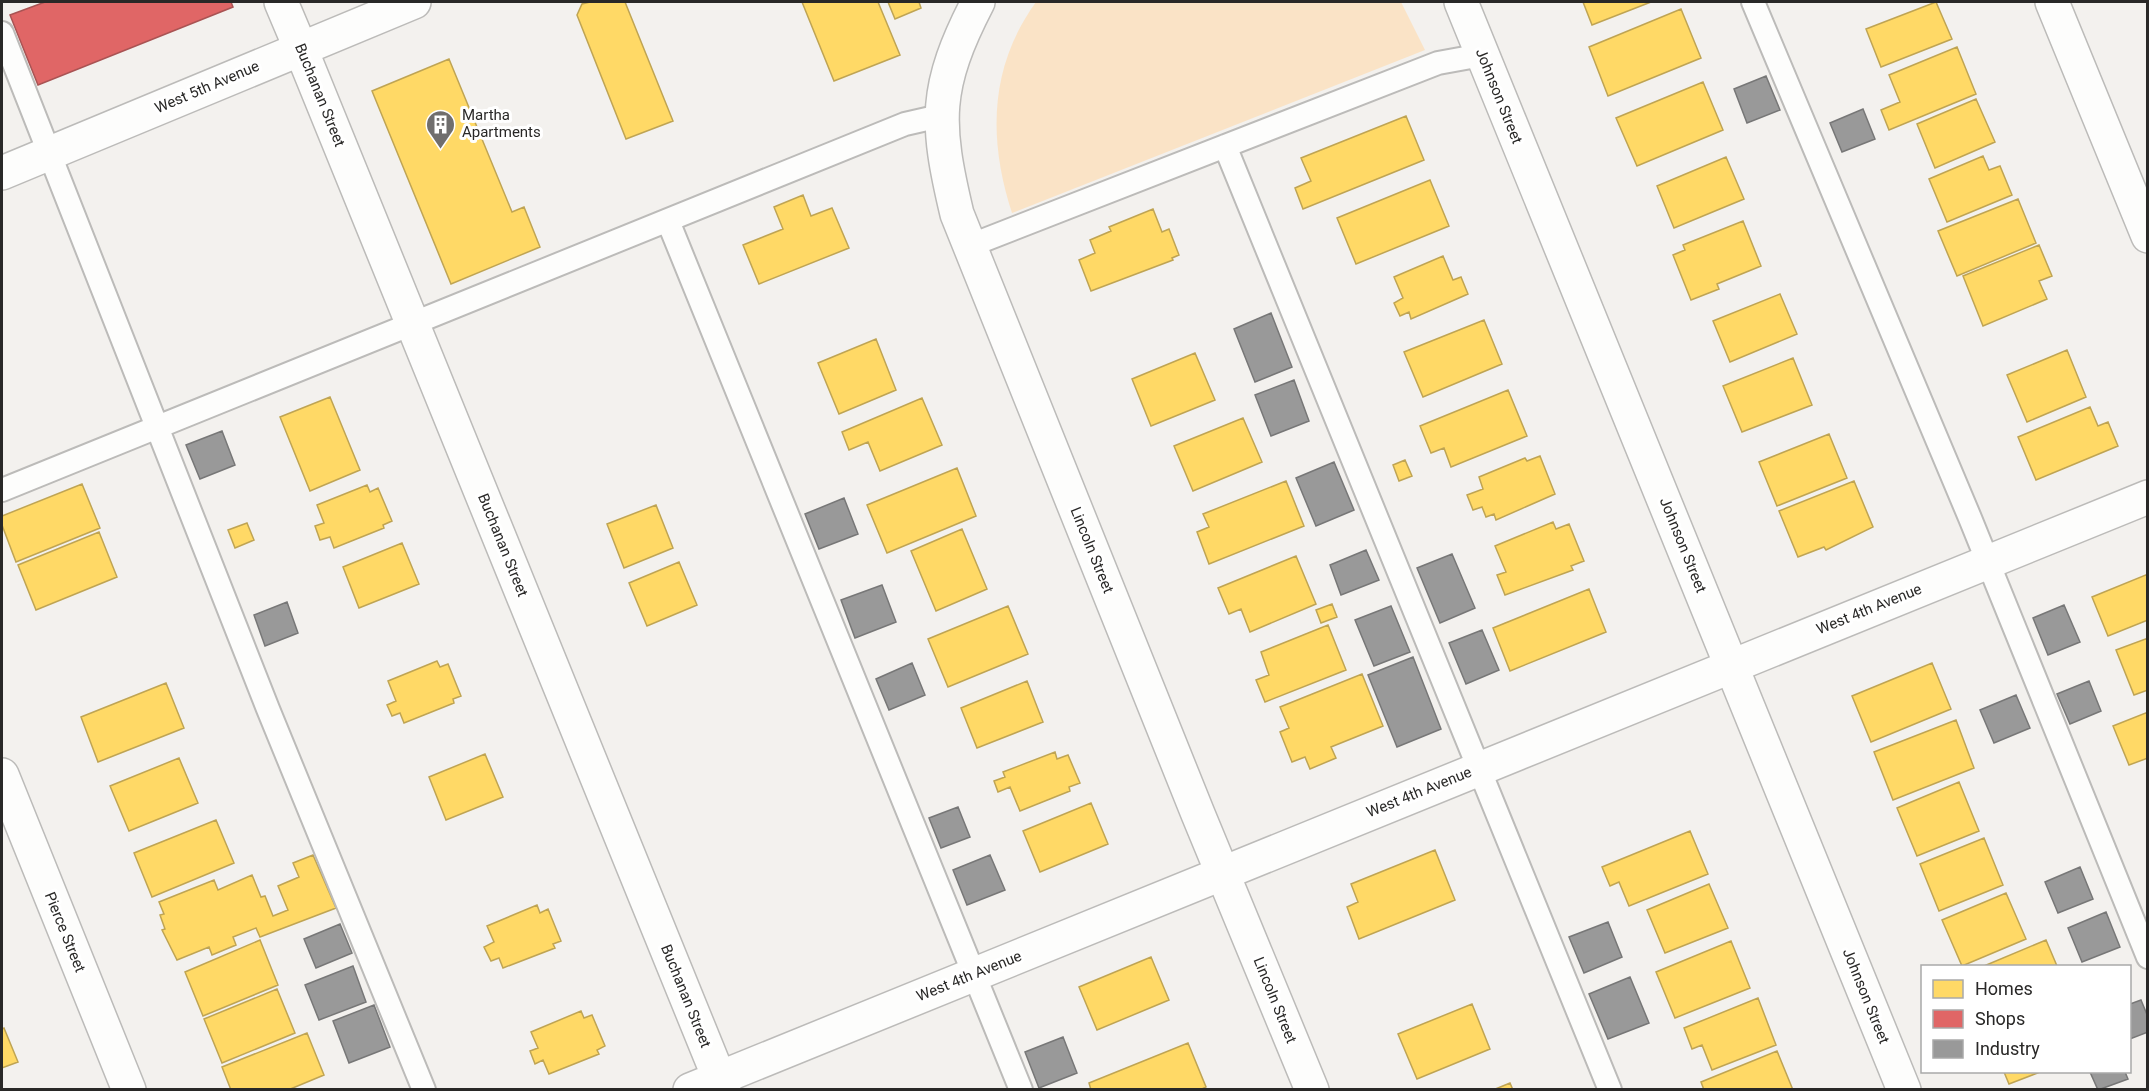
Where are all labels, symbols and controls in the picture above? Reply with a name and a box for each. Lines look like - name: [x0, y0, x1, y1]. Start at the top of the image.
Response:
- street label: Buchanan Street: [291, 41, 349, 149]
- street label: Johnson Street: [1472, 46, 1526, 146]
- street label: West 5th Avenue: [152, 57, 262, 117]
- place label: Martha Apartments: [462, 106, 541, 141]
- building icon: Martha Apartments: [425, 108, 457, 150]
- street label: Buchanan Street: [474, 491, 532, 599]
- street label: Johnson Street: [1656, 495, 1710, 595]
- street label: Lincoln Street: [1066, 504, 1118, 596]
- street label: West 4th Avenue: [1814, 580, 1924, 638]
- street label: West 4th Avenue: [1364, 763, 1474, 821]
- street label: Pierce Street: [41, 889, 89, 975]
- street label: Buchanan Street: [657, 942, 715, 1050]
- street label: Johnson Street: [1839, 946, 1893, 1046]
- street label: West 4th Avenue: [914, 947, 1024, 1005]
- street label: Lincoln Street: [1249, 954, 1301, 1046]
- legend: [1921, 965, 2131, 1073]
- text: Homes: [1975, 978, 2033, 999]
- text: Shops: [1975, 1008, 2025, 1029]
- text: Industry: [1975, 1038, 2040, 1059]

